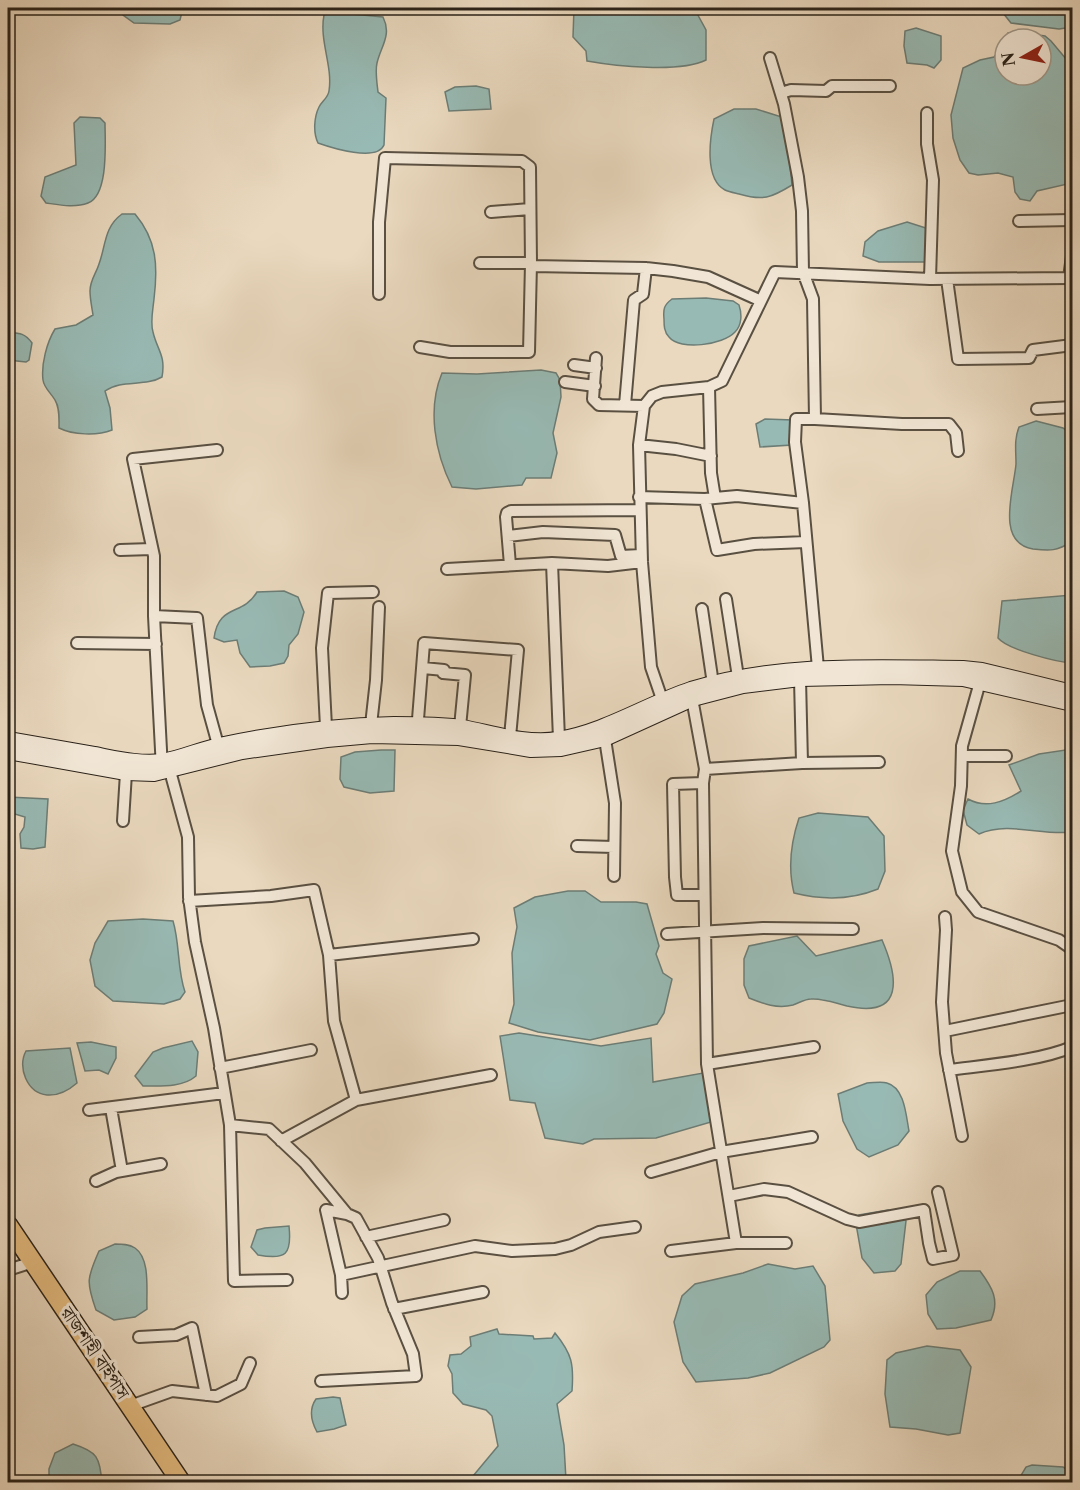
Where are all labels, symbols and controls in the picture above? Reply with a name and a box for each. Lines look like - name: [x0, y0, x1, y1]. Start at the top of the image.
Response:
- north arrow: [993, 27, 1053, 87]
- text: N: [997, 51, 1019, 68]
- street label: রাজশাহী বাইপাস: [56, 1302, 134, 1404]

